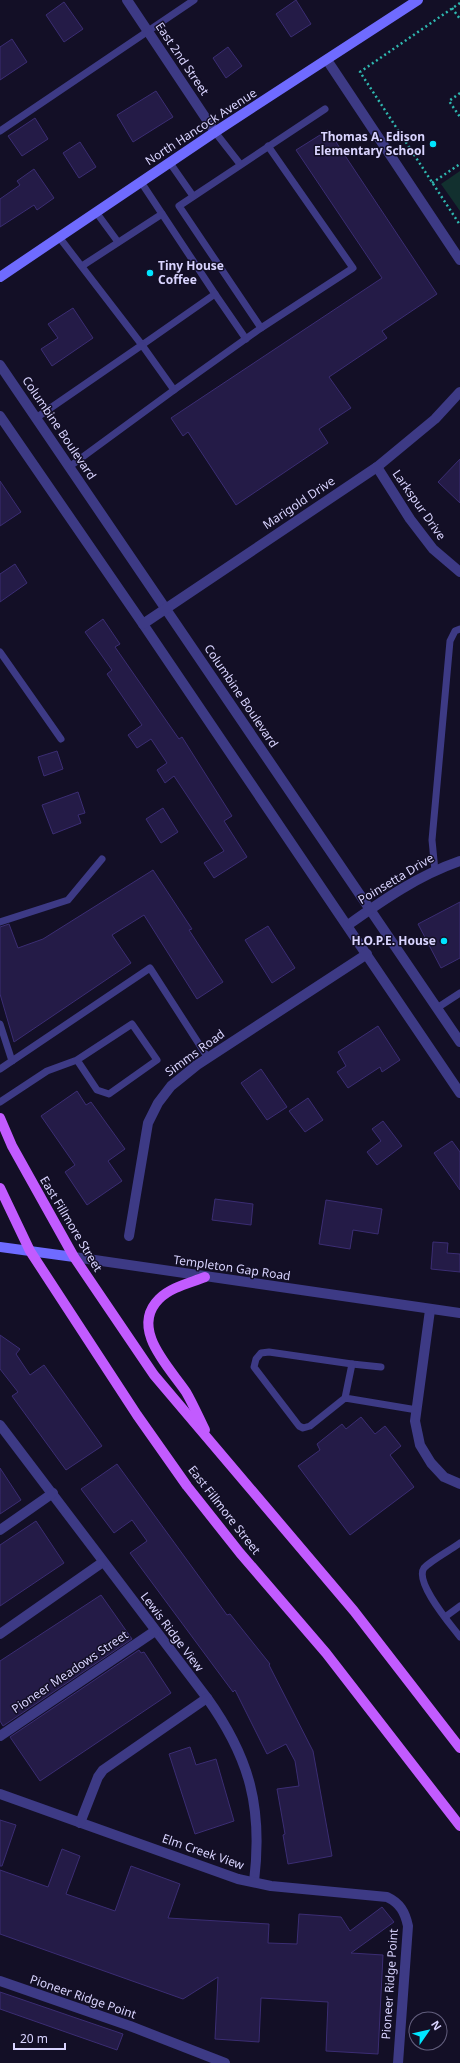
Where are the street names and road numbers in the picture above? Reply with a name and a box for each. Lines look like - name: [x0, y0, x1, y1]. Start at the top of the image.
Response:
- street label: East 2nd Street: [152, 19, 214, 99]
- street label: North Hancock Avenue: [142, 84, 260, 169]
- street label: Columbine Boulevard: [18, 373, 100, 483]
- street label: Larkspur Drive: [389, 466, 450, 544]
- street label: Marigold Drive: [259, 472, 338, 533]
- street label: Columbine Boulevard: [200, 641, 282, 751]
- street label: Poinsetta Drive: [355, 849, 437, 908]
- street label: Simms Road: [161, 1025, 228, 1080]
- street label: East Fillmore Street: [36, 1173, 107, 1275]
- street label: Templeton Gap Road: [172, 1251, 292, 1284]
- street label: East Fillmore Street: [184, 1462, 265, 1558]
- street label: Lewis Ridge View: [137, 1588, 208, 1675]
- street label: Pioneer Meadows Street: [8, 1626, 132, 1717]
- street label: Elm Creek View: [160, 1830, 247, 1874]
- street label: Pioneer Ridge Point: [377, 1927, 402, 2040]
- street label: Pioneer Ridge Point: [28, 1970, 139, 2023]

